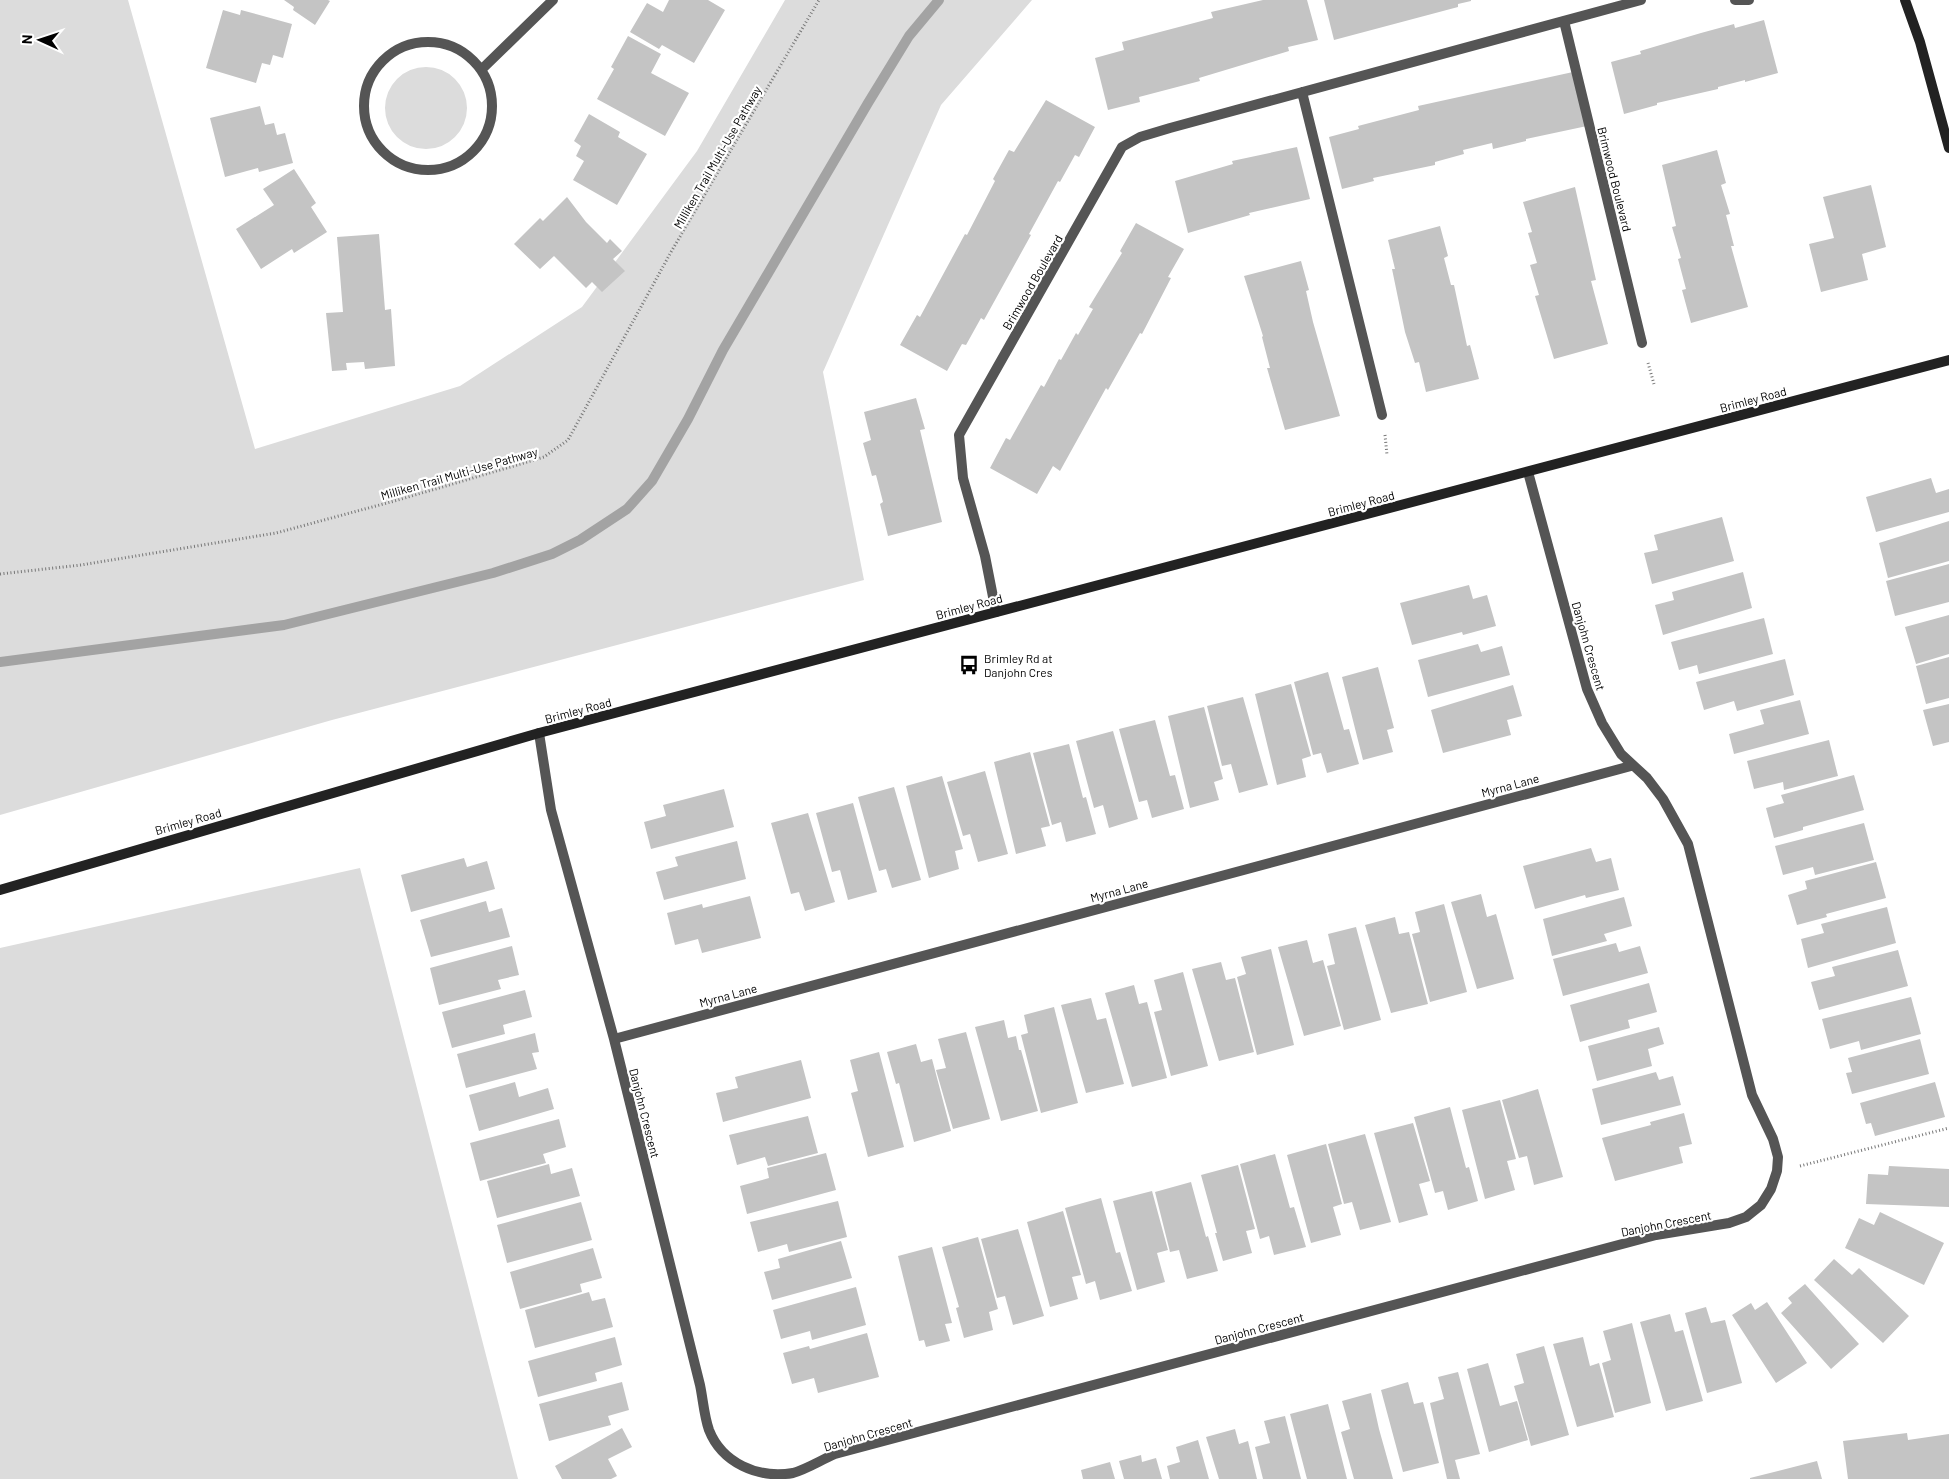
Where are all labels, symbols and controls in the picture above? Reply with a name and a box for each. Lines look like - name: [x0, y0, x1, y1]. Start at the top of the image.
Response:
- north arrow: [15, 15, 65, 65]
- text: N: [18, 34, 35, 44]
- street label: Milliken Trail Multi-Use Pathway: [670, 83, 764, 231]
- street label: Brimwood Boulevard: [1595, 125, 1635, 233]
- street label: Brimwood Boulevard: [999, 232, 1065, 332]
- street label: Brimley Road: [1718, 383, 1788, 415]
- street label: Milliken Trail Multi-Use Pathway: [379, 444, 539, 502]
- street label: Brimley Road: [1326, 487, 1396, 519]
- street label: Brimley Road: [934, 590, 1004, 622]
- street label: Danjohn Crescent: [1570, 600, 1608, 692]
- place label: Brimley Rd at Danjohn Cres: [984, 651, 1053, 679]
- bus stop icon: Brimley Rd at Danjohn Cres: [958, 654, 980, 676]
- street label: Brimley Road: [543, 694, 613, 726]
- street label: Myrna Lane: [1480, 771, 1540, 799]
- street label: Brimley Road: [153, 805, 223, 837]
- street label: Myrna Lane: [1089, 876, 1149, 904]
- street label: Myrna Lane: [698, 981, 758, 1009]
- street label: Danjohn Crescent: [627, 1067, 663, 1159]
- street label: Danjohn Crescent: [1620, 1207, 1712, 1239]
- street label: Danjohn Crescent: [1213, 1309, 1305, 1347]
- street label: Danjohn Crescent: [822, 1415, 914, 1453]

